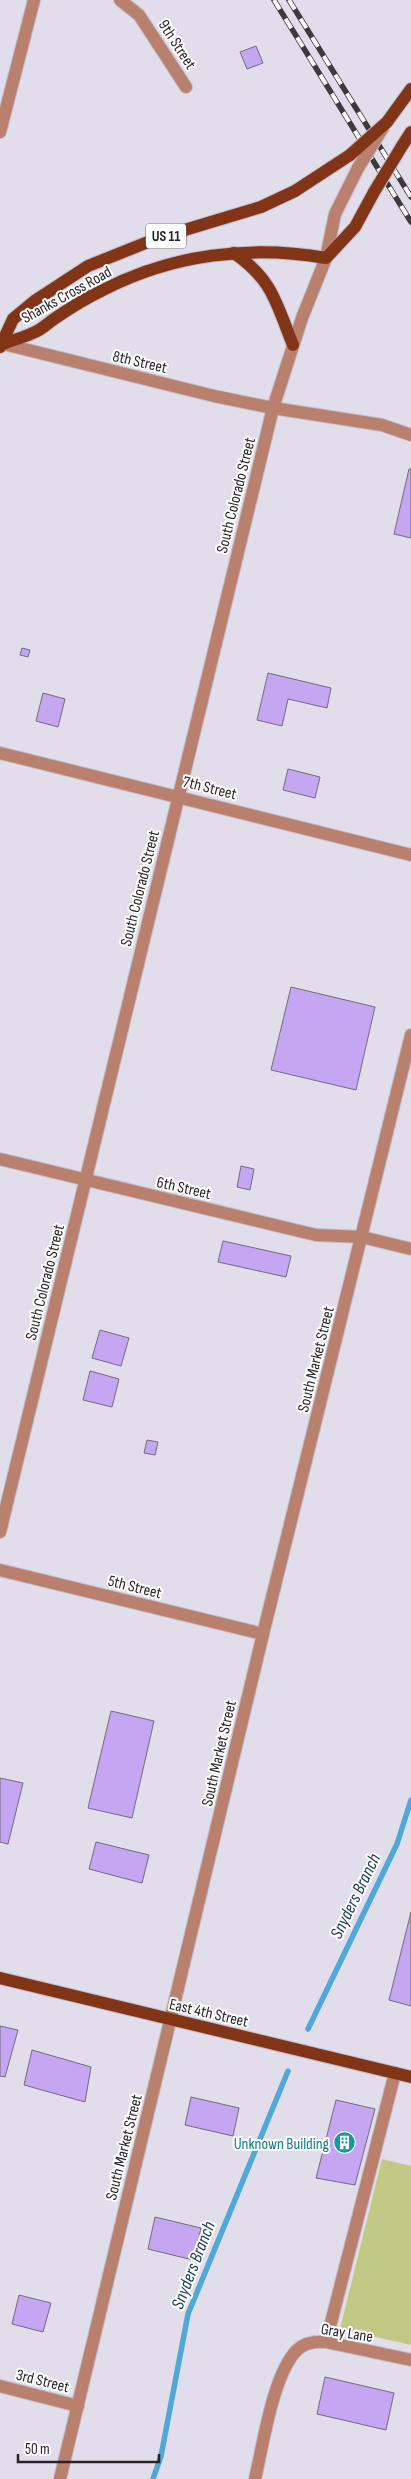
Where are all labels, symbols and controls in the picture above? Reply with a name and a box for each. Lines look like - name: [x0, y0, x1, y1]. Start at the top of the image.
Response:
- street label: 9th Street: [154, 16, 200, 73]
- road number: US 11: [146, 224, 186, 248]
- street label: Shanks Cross Road: [18, 263, 115, 328]
- street label: 8th Street: [111, 347, 169, 378]
- street label: South Colorado Street: [213, 435, 260, 555]
- street label: 7th Street: [181, 773, 239, 804]
- street label: South Colorado Street: [117, 828, 164, 948]
- street label: 6th Street: [155, 1173, 213, 1204]
- street label: South Colorado Street: [22, 1222, 69, 1342]
- street label: South Market Street: [294, 1304, 339, 1414]
- street label: 5th Street: [106, 1572, 163, 1603]
- street label: South Market Street: [198, 1698, 241, 1808]
- water label: Snyders Branch: [326, 1850, 385, 1942]
- street label: East 4th Street: [167, 1995, 250, 2032]
- street label: South Market Street: [102, 2092, 147, 2202]
- building icon: Unknown Building: [333, 2131, 357, 2155]
- place label: Unknown Building: [234, 2135, 329, 2154]
- water label: Snyders Branch: [167, 2218, 220, 2312]
- street label: Gray Lane: [319, 2320, 374, 2347]
- street label: 3rd Street: [14, 2366, 71, 2397]
- scale bar: [18, 2432, 159, 2464]
- text: 50 m: [25, 2440, 50, 2459]

